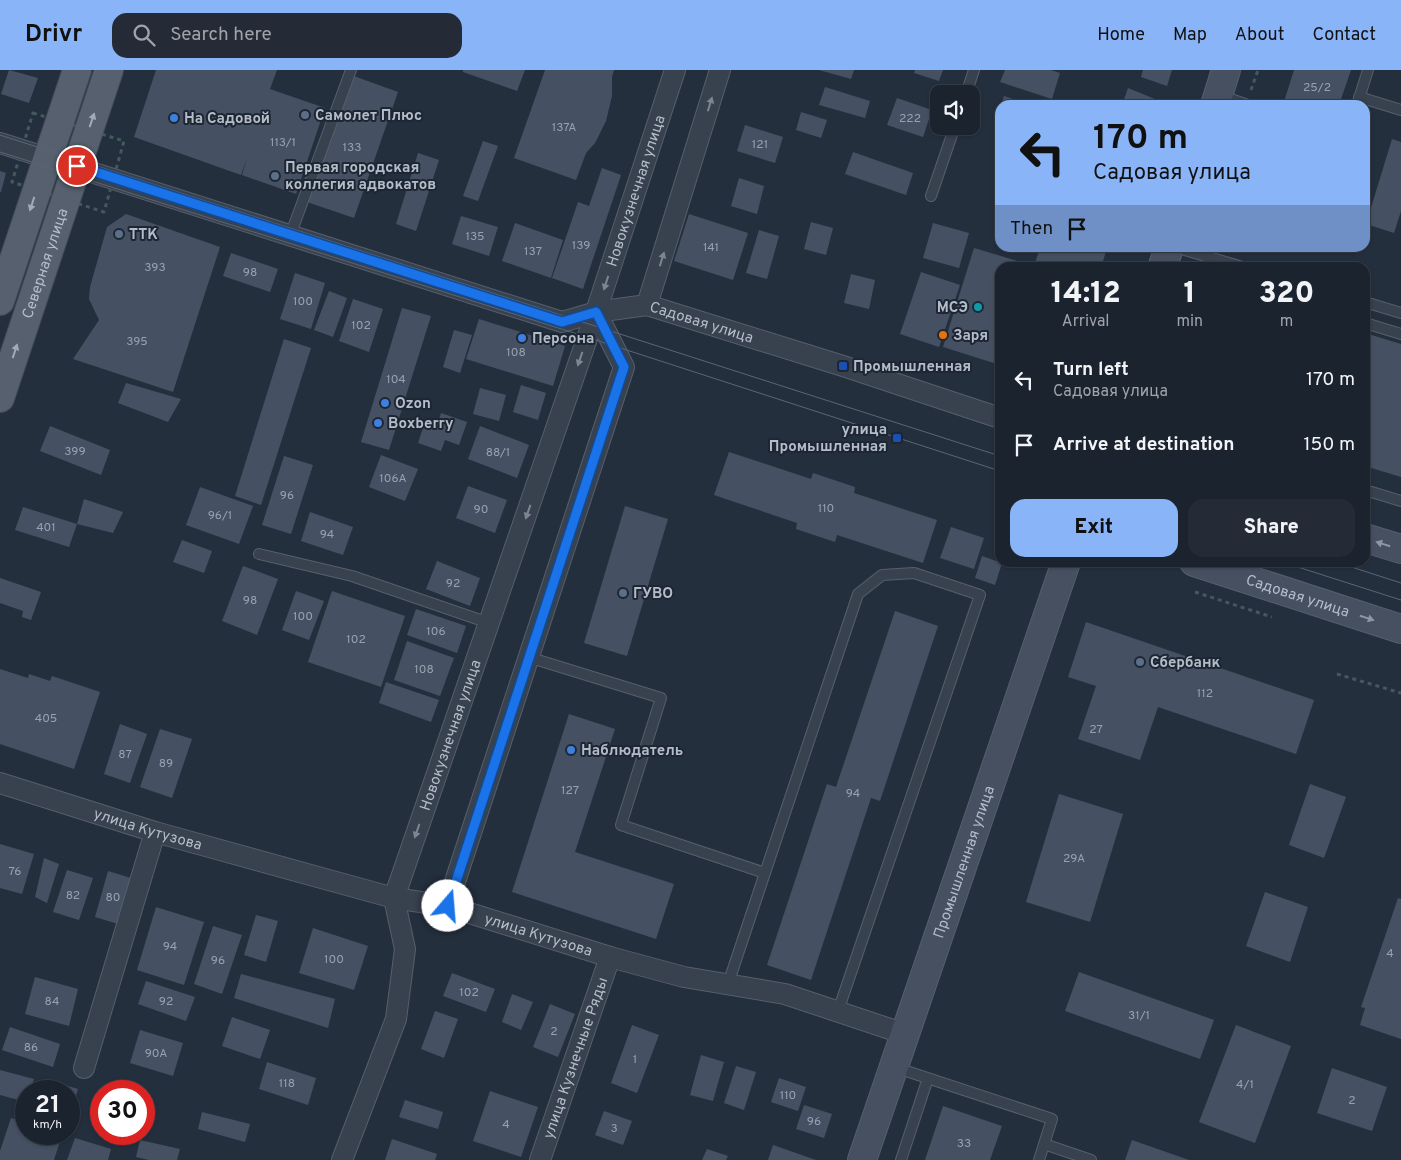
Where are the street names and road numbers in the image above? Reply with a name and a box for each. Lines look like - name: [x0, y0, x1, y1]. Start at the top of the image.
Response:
- street label: Новокузнечная улица: [603, 113, 671, 270]
- street label: Северная улица: [19, 206, 73, 321]
- street label: Садовая улица: [647, 298, 756, 349]
- street label: Садовая улица: [1243, 571, 1351, 623]
- street label: Новокузнечная улица: [417, 658, 486, 814]
- street label: Промышленная улица: [930, 784, 1000, 941]
- street label: улица Кутузова: [91, 805, 204, 856]
- street label: улица Кутузова: [482, 910, 594, 962]
- street label: улица Кузнечные Ряды: [540, 975, 613, 1142]

